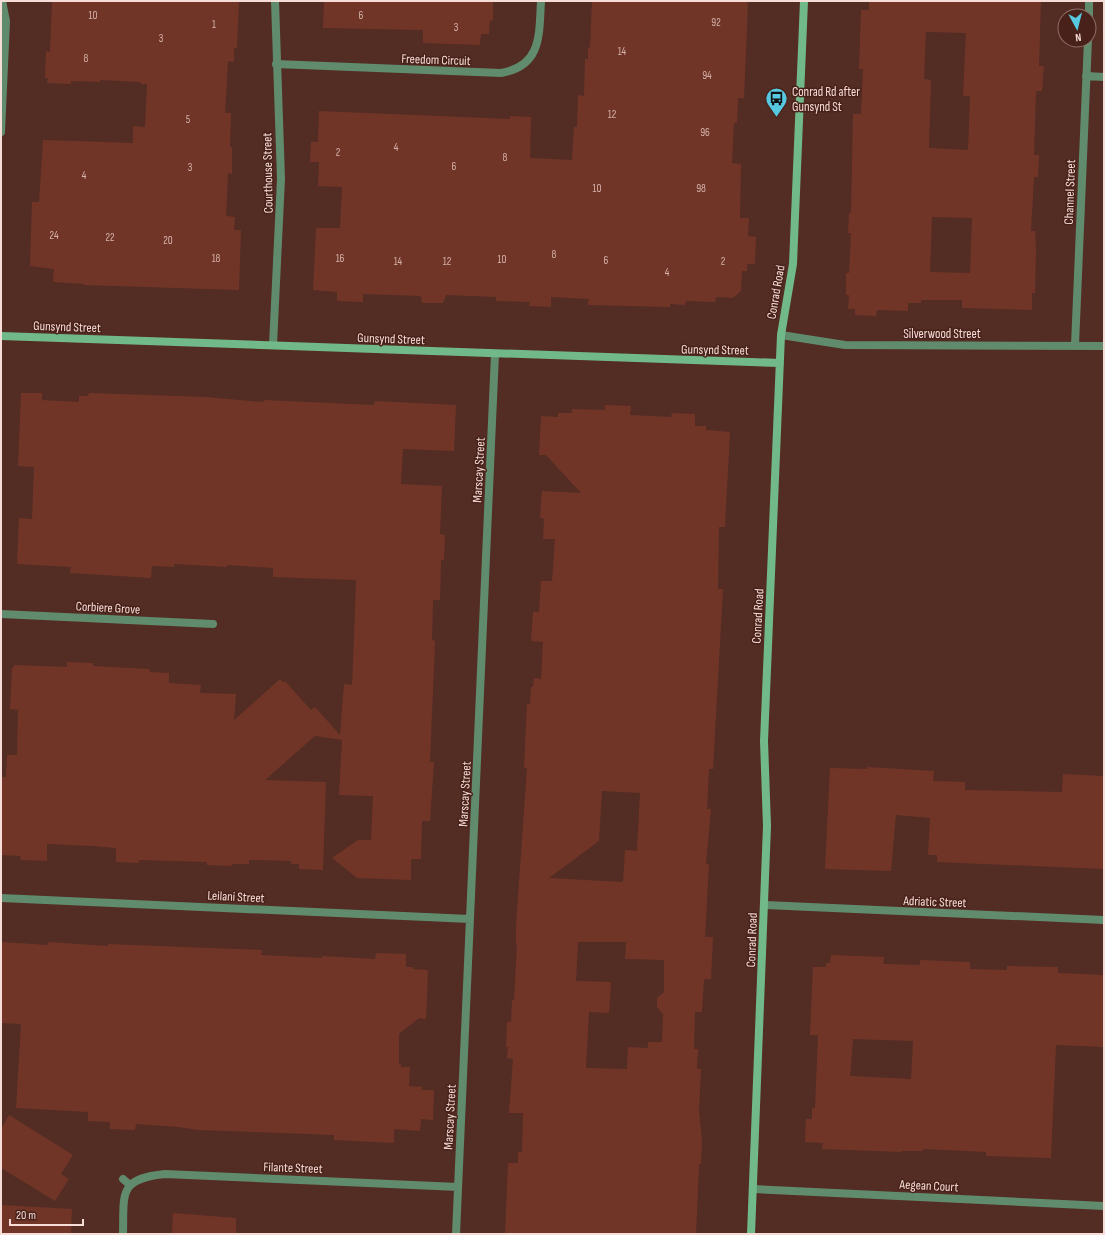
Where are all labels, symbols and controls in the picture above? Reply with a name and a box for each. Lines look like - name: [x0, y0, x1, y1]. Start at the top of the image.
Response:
- north arrow: [1057, 8, 1097, 48]
- house number: 10: [89, 9, 97, 22]
- house number: 6: [359, 9, 364, 22]
- house number: 92: [711, 16, 721, 29]
- house number: 1: [212, 18, 216, 31]
- house number: 3: [454, 21, 459, 34]
- text: N: [1074, 31, 1082, 44]
- house number: 3: [159, 32, 164, 45]
- house number: 14: [618, 45, 627, 58]
- street label: Freedom Circuit: [401, 51, 471, 69]
- house number: 8: [84, 52, 89, 65]
- house number: 94: [702, 69, 712, 82]
- place label: Conrad Rd after Gunsynd St: [792, 84, 860, 115]
- bus stop icon: Conrad Rd after Gunsynd St: [763, 85, 789, 118]
- house number: 12: [608, 108, 617, 121]
- house number: 5: [186, 113, 190, 126]
- house number: 96: [700, 126, 710, 139]
- street label: Courthouse Street: [259, 132, 277, 213]
- house number: 4: [394, 141, 399, 154]
- house number: 2: [336, 146, 341, 159]
- house number: 8: [503, 151, 508, 164]
- street label: Channel Street: [1061, 159, 1079, 225]
- house number: 6: [452, 160, 457, 173]
- house number: 3: [188, 161, 193, 174]
- house number: 4: [82, 169, 87, 182]
- house number: 10: [593, 182, 601, 195]
- house number: 98: [696, 182, 706, 195]
- house number: 24: [49, 229, 59, 242]
- house number: 22: [105, 231, 115, 244]
- house number: 20: [163, 234, 173, 247]
- house number: 8: [552, 248, 557, 261]
- house number: 18: [212, 252, 221, 265]
- house number: 16: [336, 252, 345, 265]
- house number: 10: [498, 253, 506, 266]
- house number: 6: [604, 254, 609, 267]
- house number: 14: [394, 255, 403, 268]
- house number: 12: [443, 255, 452, 268]
- house number: 2: [721, 255, 726, 268]
- street label: Conrad Road: [763, 264, 789, 321]
- house number: 4: [665, 266, 670, 279]
- street label: Gunsynd Street: [33, 318, 101, 336]
- street label: Silverwood Street: [903, 326, 981, 342]
- street label: Gunsynd Street: [357, 330, 425, 348]
- street label: Gunsynd Street: [681, 341, 749, 359]
- street label: Marscay Street: [469, 437, 489, 503]
- street label: Conrad Road: [749, 588, 767, 644]
- street label: Corbiere Grove: [75, 598, 141, 618]
- street label: Marscay Street: [455, 761, 475, 827]
- street label: Leilani Street: [207, 888, 265, 906]
- street label: Adriatic Street: [902, 893, 967, 911]
- street label: Conrad Road: [743, 912, 761, 968]
- street label: Marscay Street: [440, 1084, 460, 1150]
- street label: Filante Street: [263, 1159, 323, 1177]
- street label: Aegean Court: [898, 1176, 959, 1196]
- scale bar: [10, 1201, 83, 1227]
- text: 20 m: [16, 1208, 36, 1223]

